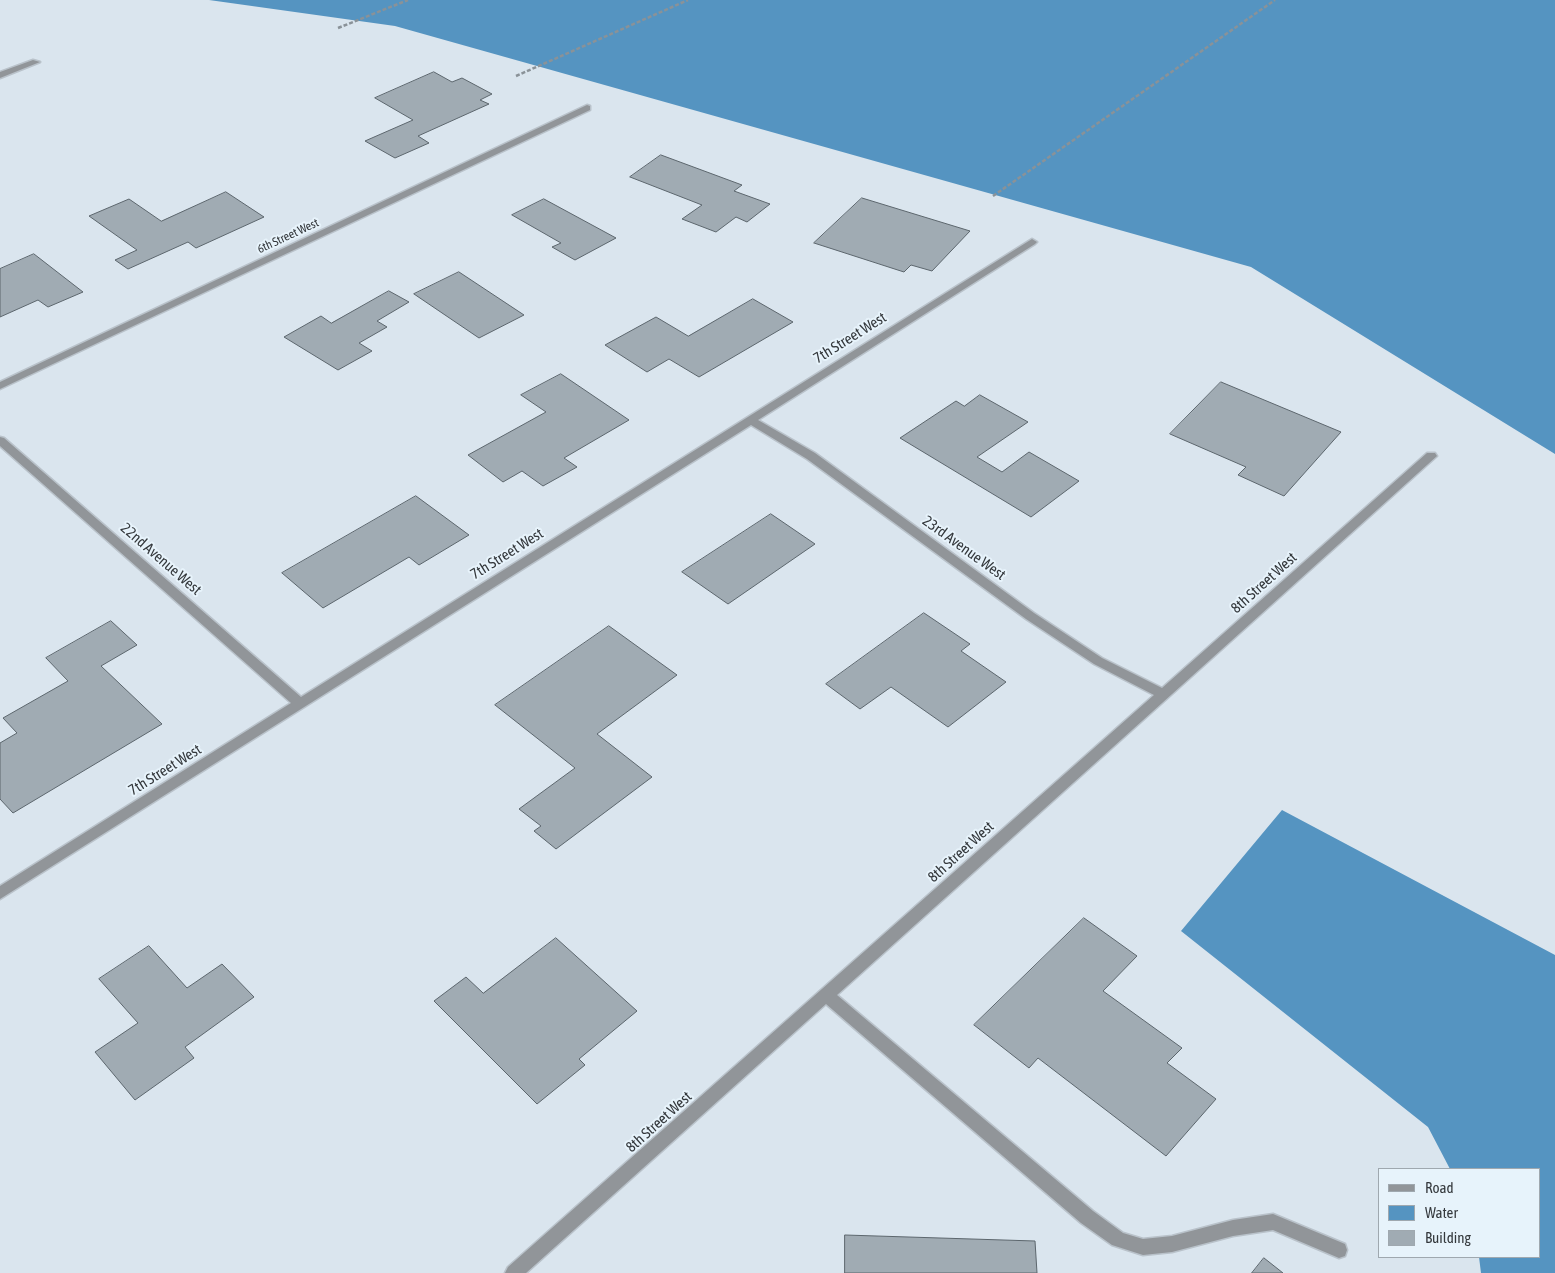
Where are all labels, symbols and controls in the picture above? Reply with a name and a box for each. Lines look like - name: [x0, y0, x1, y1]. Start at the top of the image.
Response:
- street label: 6th Street West: [255, 216, 321, 256]
- street label: 7th Street West: [810, 309, 890, 367]
- street label: 23rd Avenue West: [919, 512, 1009, 584]
- street label: 22nd Avenue West: [117, 519, 205, 599]
- street label: 7th Street West: [467, 525, 547, 583]
- street label: 8th Street West: [1227, 549, 1301, 617]
- street label: 7th Street West: [125, 741, 205, 799]
- street label: 8th Street West: [924, 818, 998, 886]
- street label: 8th Street West: [622, 1088, 696, 1156]
- legend: [1378, 1168, 1540, 1258]
- text: Road: [1425, 1179, 1454, 1196]
- text: Water: [1425, 1204, 1458, 1221]
- text: Building: [1425, 1229, 1471, 1246]

